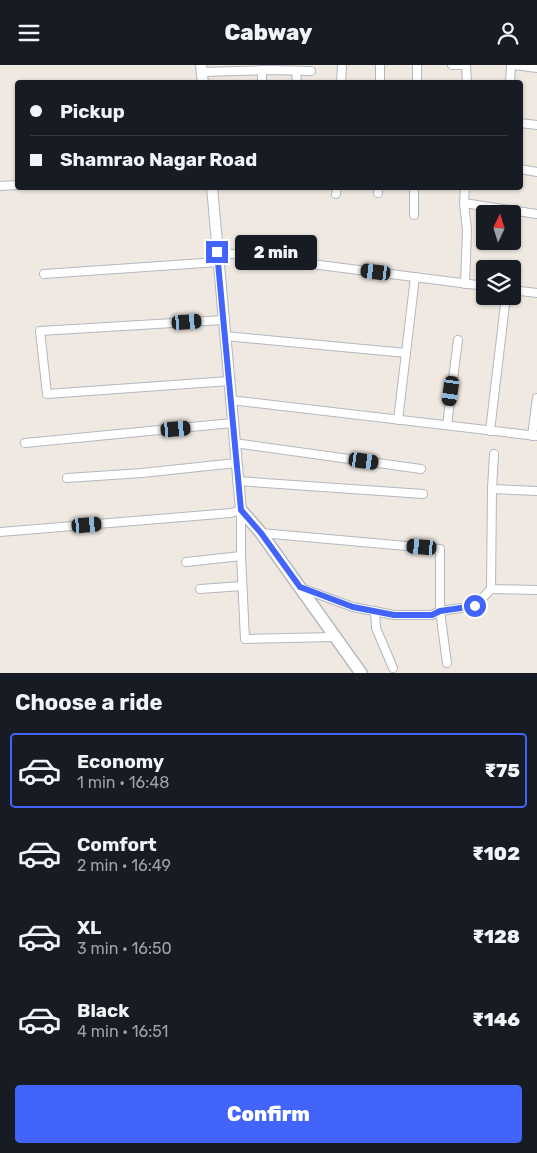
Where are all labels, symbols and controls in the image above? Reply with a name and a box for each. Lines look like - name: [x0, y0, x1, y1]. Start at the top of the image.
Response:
- icon: menu: [15, 19, 43, 47]
- text: Cabway: [225, 19, 312, 46]
- icon: person: [494, 19, 522, 47]
- text: Pickup: [60, 100, 125, 123]
- text: Shamrao Nagar Road: [60, 148, 257, 171]
- north arrow: [476, 205, 521, 250]
- map controls: [476, 205, 521, 305]
- callout: 2 min: [234, 235, 317, 269]
- route end: [206, 241, 228, 263]
- text: 2 min: [254, 243, 298, 262]
- button: layers: [476, 260, 521, 305]
- car: [360, 263, 391, 281]
- car: [171, 313, 202, 331]
- car: [441, 375, 460, 407]
- car: [160, 420, 191, 438]
- car: [348, 451, 379, 471]
- car: [71, 516, 102, 534]
- car: [406, 538, 437, 556]
- route start: [464, 595, 486, 617]
- text: Choose a ride: [15, 689, 162, 716]
- icon: car: [17, 748, 62, 793]
- text: Economy: [77, 750, 164, 773]
- text: ₹75: [484, 759, 520, 782]
- text: 1 min · 16:48: [77, 773, 169, 792]
- icon: car: [17, 831, 62, 876]
- text: Comfort: [77, 833, 157, 856]
- text: ₹102: [472, 842, 520, 865]
- text: 2 min · 16:49: [77, 856, 171, 875]
- icon: car: [17, 914, 62, 959]
- text: XL: [77, 916, 101, 939]
- text: ₹128: [472, 925, 520, 948]
- text: 3 min · 16:50: [77, 939, 172, 958]
- icon: car: [17, 997, 62, 1042]
- text: Black: [77, 999, 129, 1022]
- text: ₹146: [472, 1008, 520, 1031]
- text: 4 min · 16:51: [77, 1022, 168, 1041]
- button: Confirm: [15, 1085, 522, 1143]

